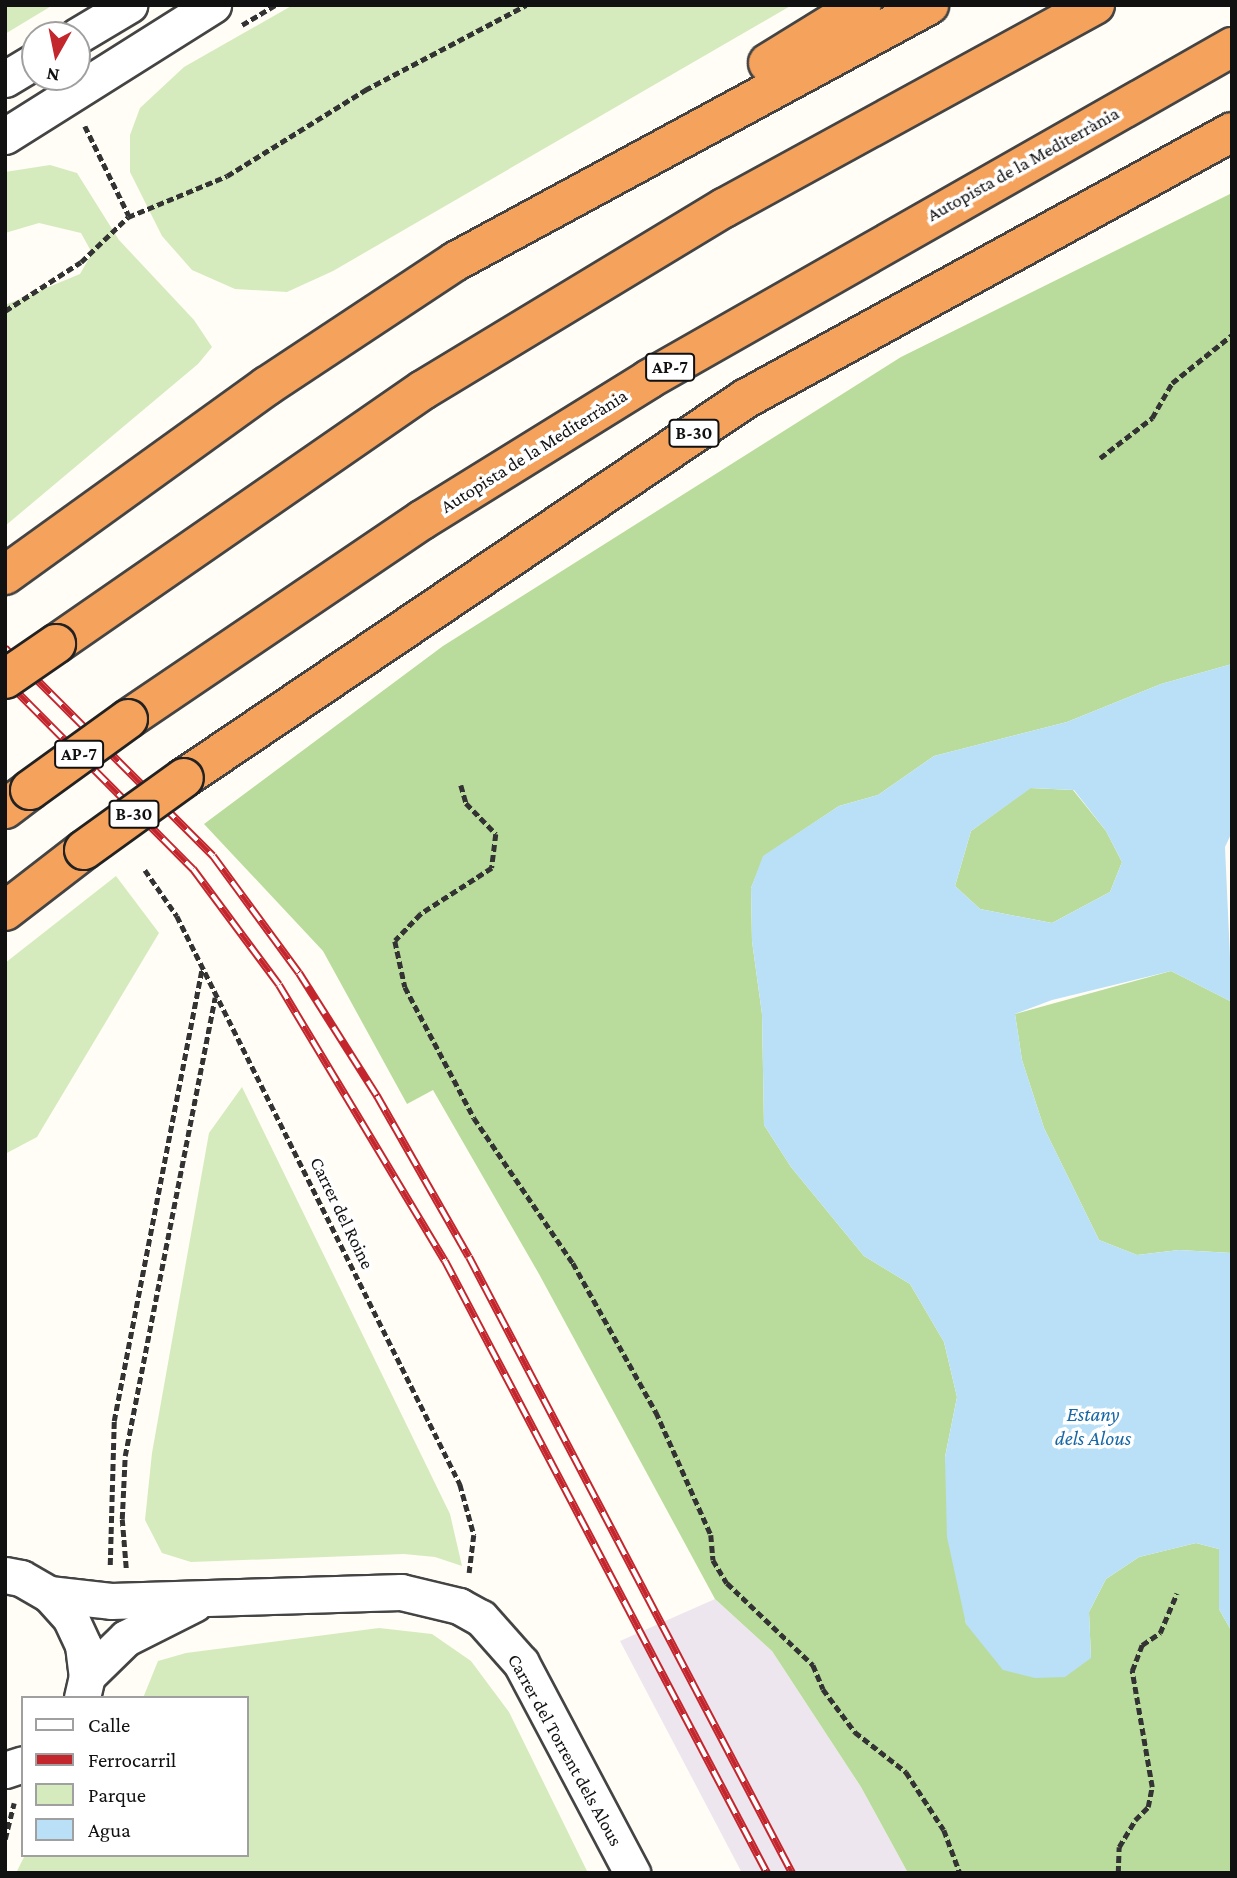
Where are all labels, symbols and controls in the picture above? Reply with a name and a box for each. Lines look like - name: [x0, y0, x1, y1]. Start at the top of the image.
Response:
- north arrow: [21, 21, 91, 91]
- text: N: [45, 64, 61, 87]
- street label: Autopista de la Mediterrània: [923, 102, 1123, 226]
- road number: AP-7: [644, 352, 696, 382]
- street label: Autopista de la Mediterrània: [436, 384, 632, 518]
- road number: B-30: [668, 418, 720, 447]
- road number: AP-7: [53, 740, 105, 768]
- road number: B-30: [108, 800, 160, 828]
- street label: Carrer del Roine: [305, 1153, 379, 1273]
- water label: Estany dels Alous: [1055, 1401, 1131, 1451]
- street label: Carrer del Torrent dels Alous: [503, 1650, 627, 1850]
- legend: [21, 1696, 248, 1857]
- text: Calle: [88, 1713, 130, 1737]
- text: Ferrocarril: [88, 1748, 176, 1772]
- text: Parque: [88, 1783, 146, 1807]
- text: Agua: [88, 1818, 131, 1842]

